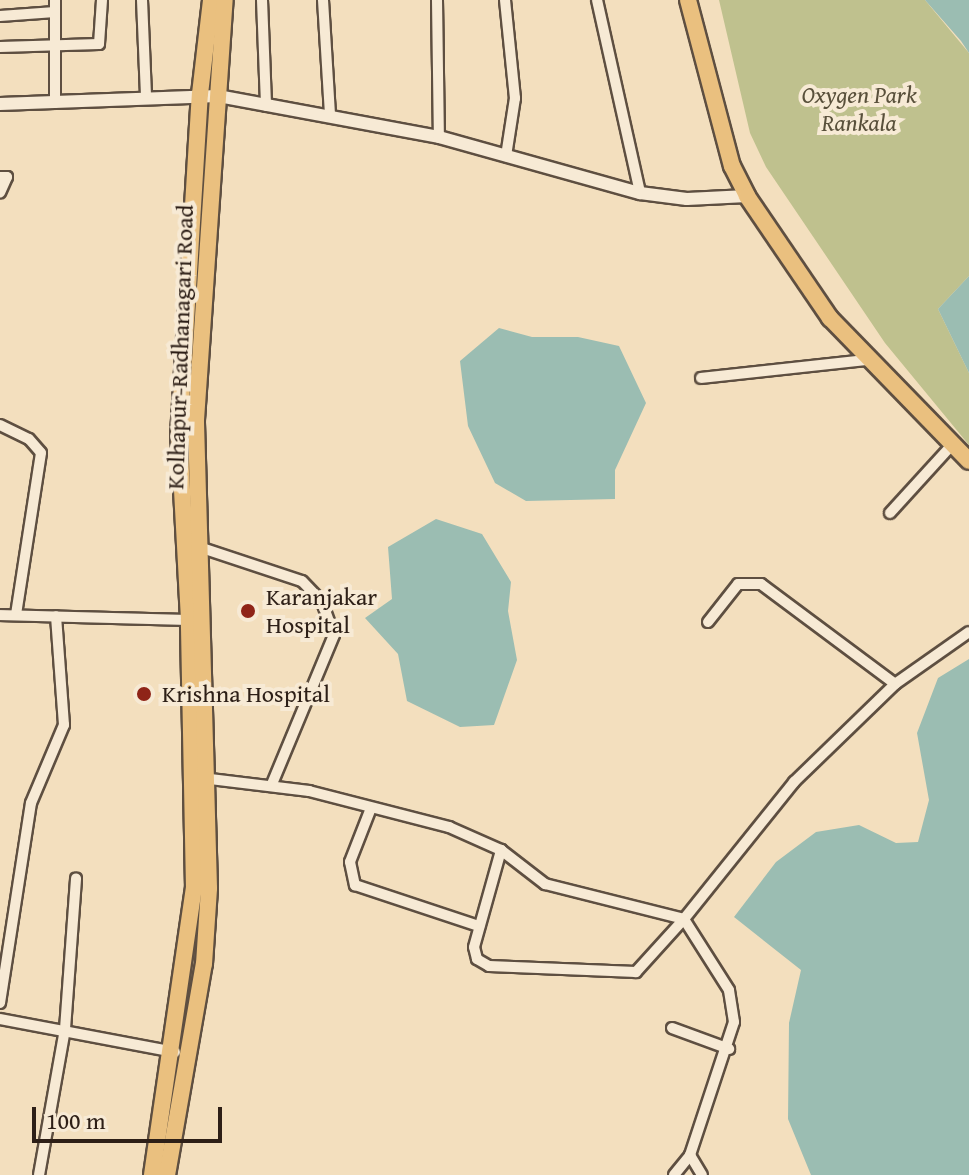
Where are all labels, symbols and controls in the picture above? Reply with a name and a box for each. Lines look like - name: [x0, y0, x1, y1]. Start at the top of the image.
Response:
- park label: Oxygen Park Rankala: [801, 81, 917, 137]
- street label: Kolhapur-Radhanagari Road: [161, 204, 199, 490]
- place label: Karanjakar Hospital: [266, 583, 377, 639]
- marker: Karanjakar Hospital: [237, 600, 259, 622]
- place label: Krishna Hospital: [162, 680, 330, 708]
- marker: Krishna Hospital: [133, 683, 155, 705]
- scale bar: [36, 1091, 226, 1141]
- text: 100 m: [46, 1103, 106, 1138]

